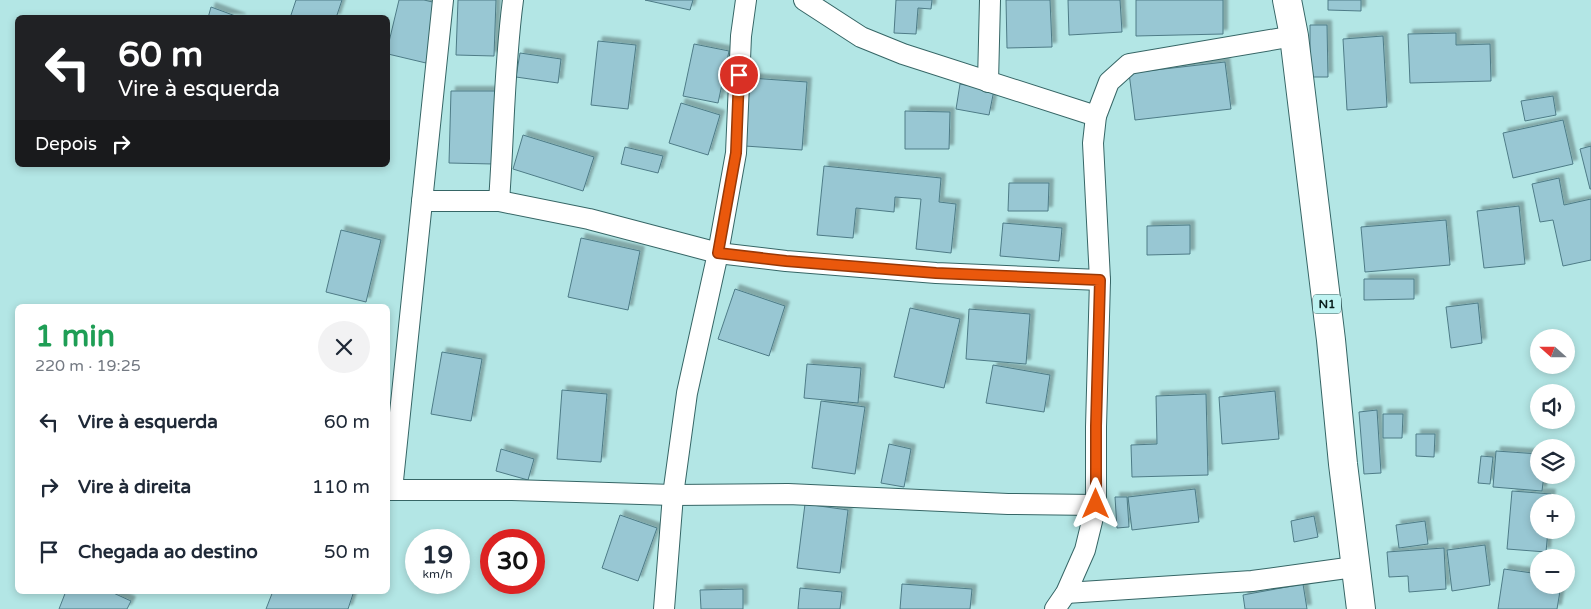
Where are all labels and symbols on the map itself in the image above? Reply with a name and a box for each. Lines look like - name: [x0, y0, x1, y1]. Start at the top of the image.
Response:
- pin: [718, 54, 760, 96]
- road number: N1: [1313, 294, 1341, 314]
- north arrow: [1530, 329, 1575, 374]
- position arrow: [1069, 477, 1121, 529]
- speed limit sign: 30: [480, 529, 545, 594]

